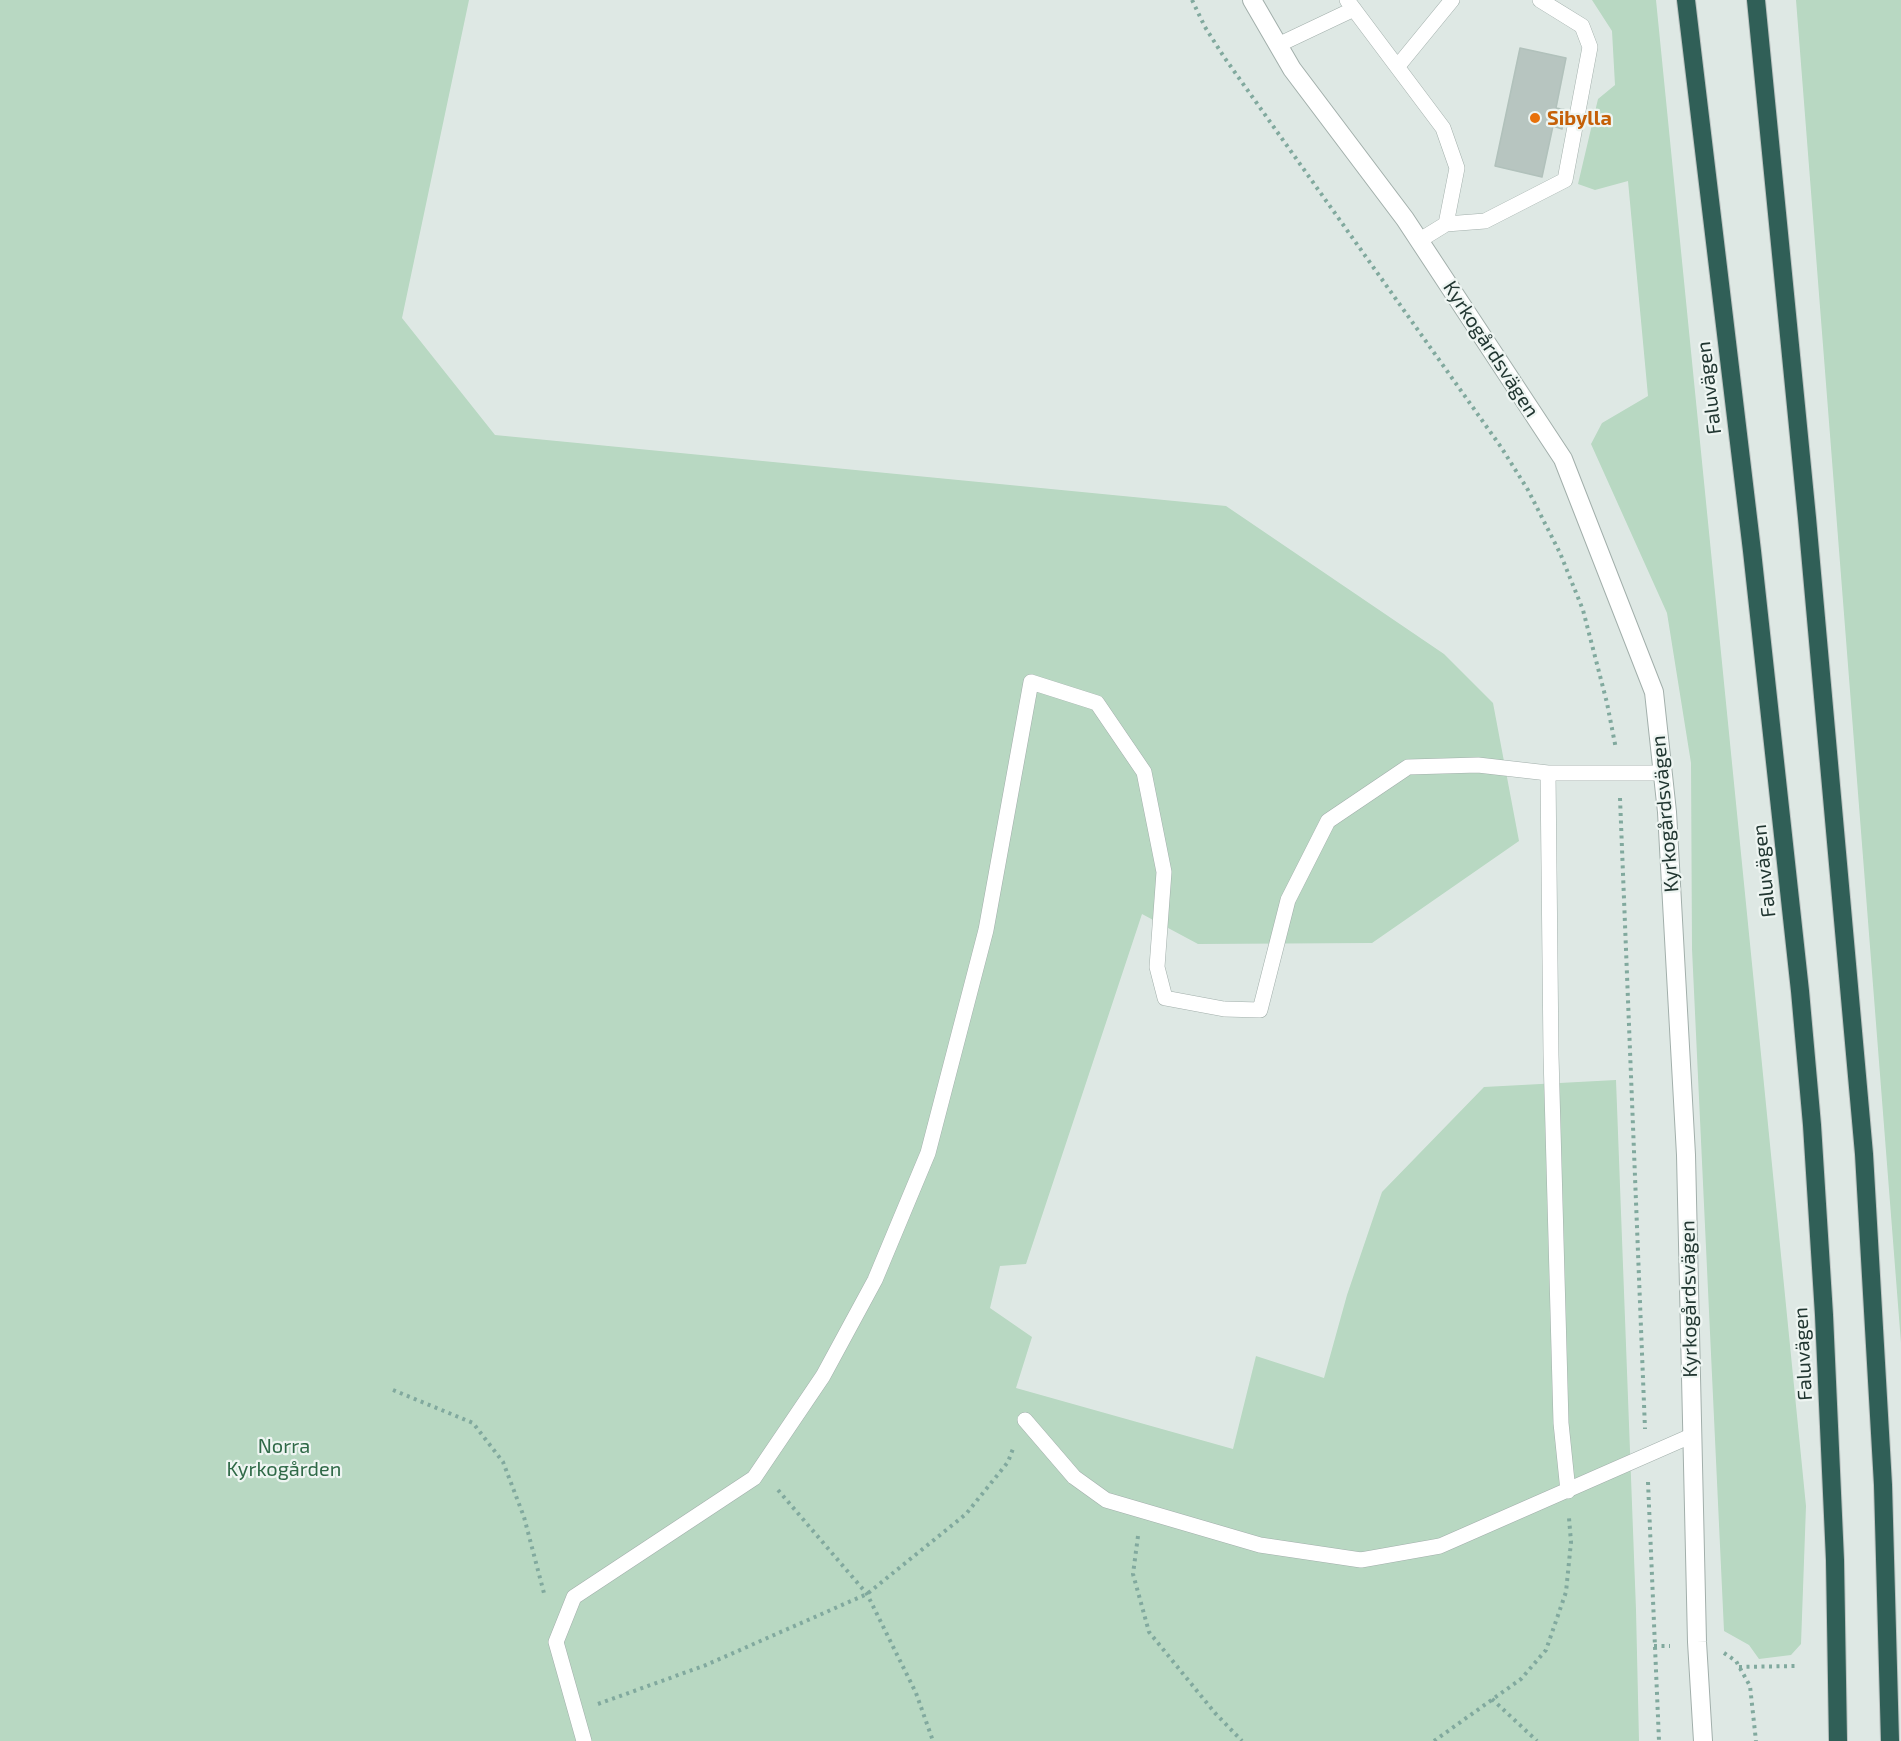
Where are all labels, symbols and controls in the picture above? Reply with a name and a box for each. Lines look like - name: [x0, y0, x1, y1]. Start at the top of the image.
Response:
- place label: Sibylla: [1547, 106, 1612, 130]
- marker: Sibylla: [1528, 111, 1542, 125]
- street label: Kyrkogårdsvägen: [1438, 276, 1544, 422]
- street label: Faluvägen: [1691, 340, 1727, 436]
- street label: Kyrkogårdsvägen: [1646, 735, 1684, 893]
- street label: Faluvägen: [1747, 823, 1781, 919]
- street label: Kyrkogårdsvägen: [1676, 1220, 1702, 1378]
- street label: Faluvägen: [1789, 1307, 1817, 1401]
- park label: Norra Kyrkogården: [227, 1434, 341, 1481]

